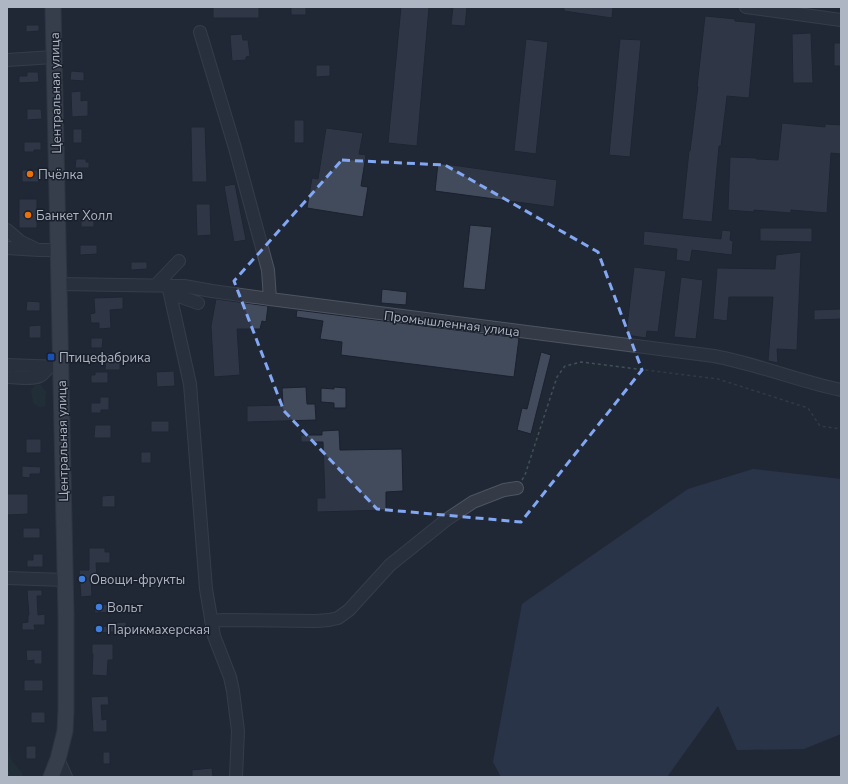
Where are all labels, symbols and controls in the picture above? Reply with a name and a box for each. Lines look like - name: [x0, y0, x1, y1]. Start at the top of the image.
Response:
- street label: Центральная улица: [46, 32, 66, 154]
- place label: Пчёлка: [38, 166, 83, 184]
- marker: Пчёлка: [25, 169, 35, 179]
- place label: Банкет Холл: [36, 207, 113, 225]
- marker: Банкет Холл: [23, 210, 33, 220]
- street label: Промышленная улица: [383, 307, 521, 341]
- place label: Птицефабрика: [59, 349, 151, 367]
- marker: Птицефабрика: [46, 352, 56, 362]
- street label: Центральная улица: [53, 380, 73, 502]
- place label: Овощи-фрукты: [90, 571, 185, 589]
- marker: Овощи-фрукты: [77, 574, 87, 584]
- place label: Вольт: [107, 599, 143, 617]
- marker: Вольт: [94, 602, 104, 612]
- place label: Парикмахерская: [107, 621, 210, 639]
- marker: Парикмахерская: [94, 624, 104, 634]

